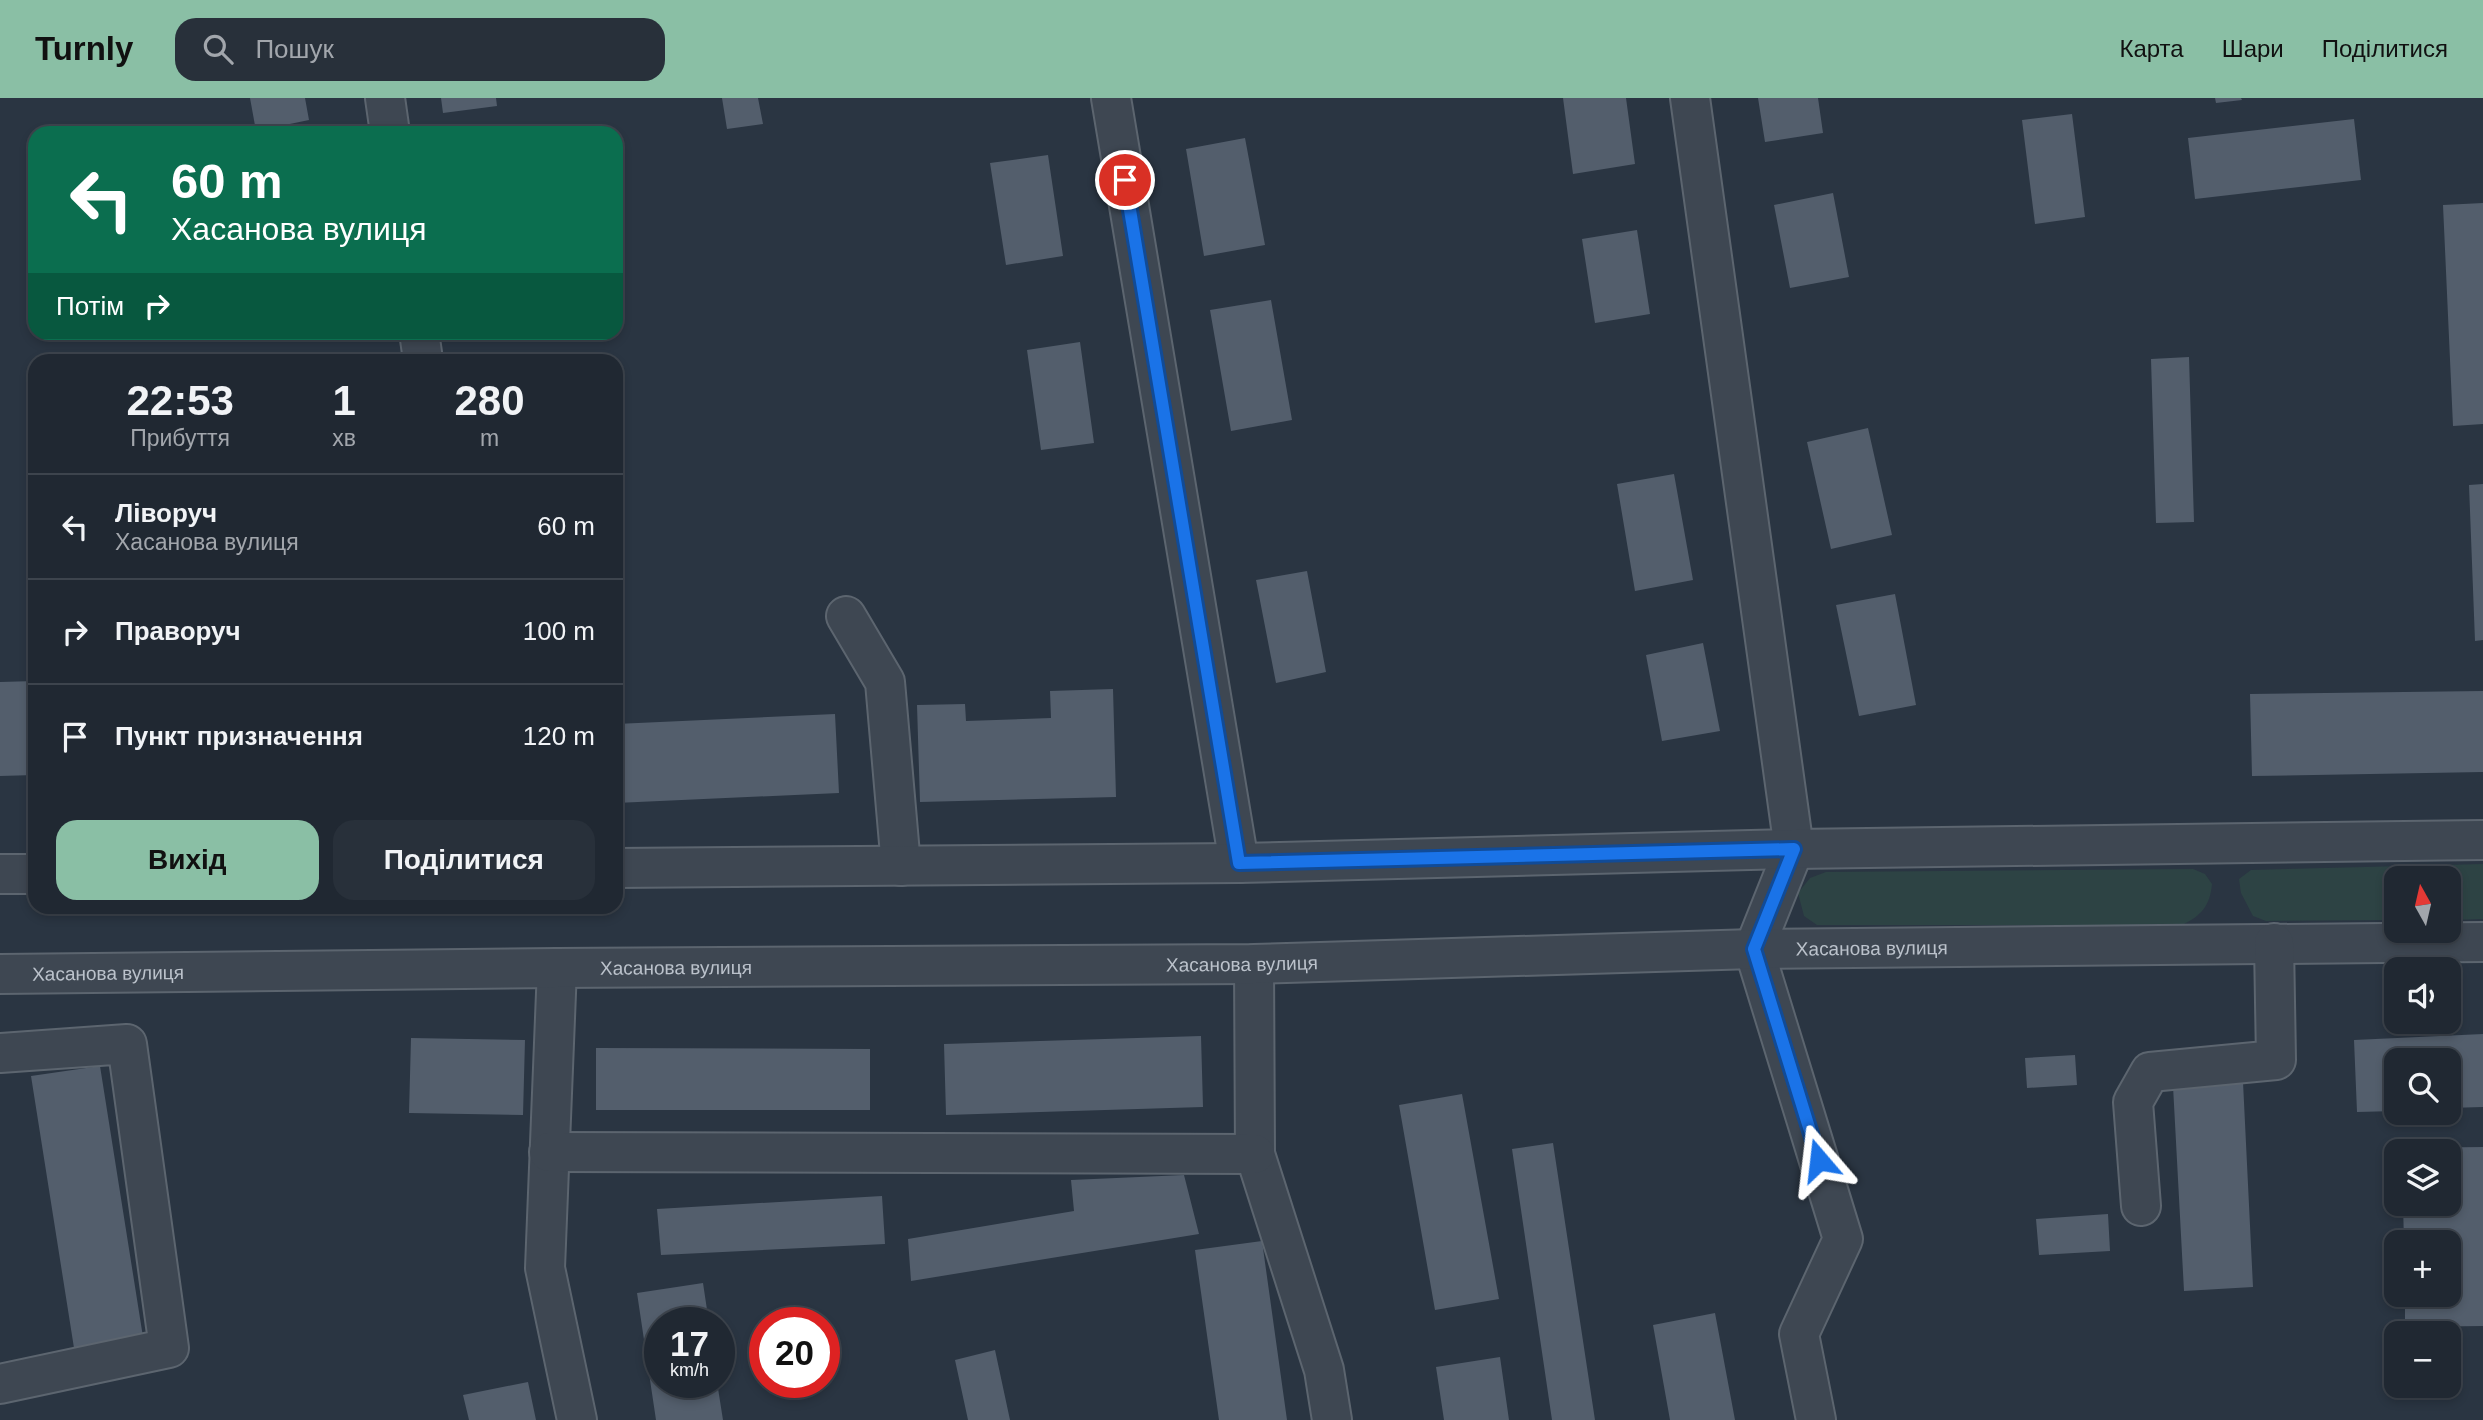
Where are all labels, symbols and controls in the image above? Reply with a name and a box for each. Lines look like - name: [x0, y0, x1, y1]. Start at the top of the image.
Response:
- search box: [175, 18, 665, 81]
- text: Turnly: [35, 30, 133, 67]
- icon: search: [199, 30, 237, 68]
- text: Пошук: [255, 34, 334, 64]
- text: Карта: [2119, 35, 2184, 62]
- text: Шари: [2222, 35, 2284, 62]
- text: Поділитися: [2322, 35, 2448, 62]
- pin: [1095, 150, 1155, 210]
- icon: left: [56, 154, 147, 245]
- text: 60 m: [171, 154, 283, 208]
- icon: arrive: [1106, 161, 1144, 199]
- text: Хасанова вулиця: [171, 211, 427, 247]
- icon: right: [138, 287, 176, 325]
- text: Потім: [56, 291, 124, 321]
- text: 22:53: [126, 377, 234, 424]
- text: 1: [332, 377, 356, 424]
- text: 280: [454, 377, 525, 424]
- text: Прибуття: [130, 425, 230, 451]
- text: хв: [332, 425, 356, 451]
- text: m: [480, 425, 499, 451]
- text: Ліворуч: [115, 498, 217, 528]
- icon: left: [56, 508, 94, 546]
- text: 60 m: [537, 511, 595, 541]
- text: Хасанова вулиця: [115, 529, 299, 555]
- icon: right: [56, 613, 94, 651]
- text: Праворуч: [115, 616, 241, 646]
- text: 100 m: [523, 616, 595, 646]
- icon: arrive: [56, 718, 94, 756]
- text: Пункт призначення: [115, 721, 363, 751]
- text: 120 m: [523, 721, 595, 751]
- button: Вихід: [56, 820, 319, 900]
- button: Поділитися: [333, 820, 595, 900]
- north arrow: [2384, 866, 2460, 943]
- map controls: [2384, 866, 2461, 1398]
- street label: Хасанова вулиця: [1796, 937, 1948, 960]
- street label: Хасанова вулиця: [1166, 952, 1318, 976]
- street label: Хасанова вулиця: [600, 957, 752, 979]
- button: sound: [2384, 957, 2461, 1034]
- street label: Хасанова вулиця: [32, 962, 184, 985]
- button: search: [2384, 1048, 2461, 1125]
- position arrow: [1782, 1123, 1856, 1197]
- button: layers: [2384, 1139, 2461, 1216]
- button: +: [2384, 1230, 2461, 1307]
- speed limit sign: 20: [749, 1307, 840, 1398]
- button: −: [2384, 1321, 2461, 1398]
- text: 17: [670, 1324, 709, 1363]
- text: km/h: [670, 1360, 709, 1380]

